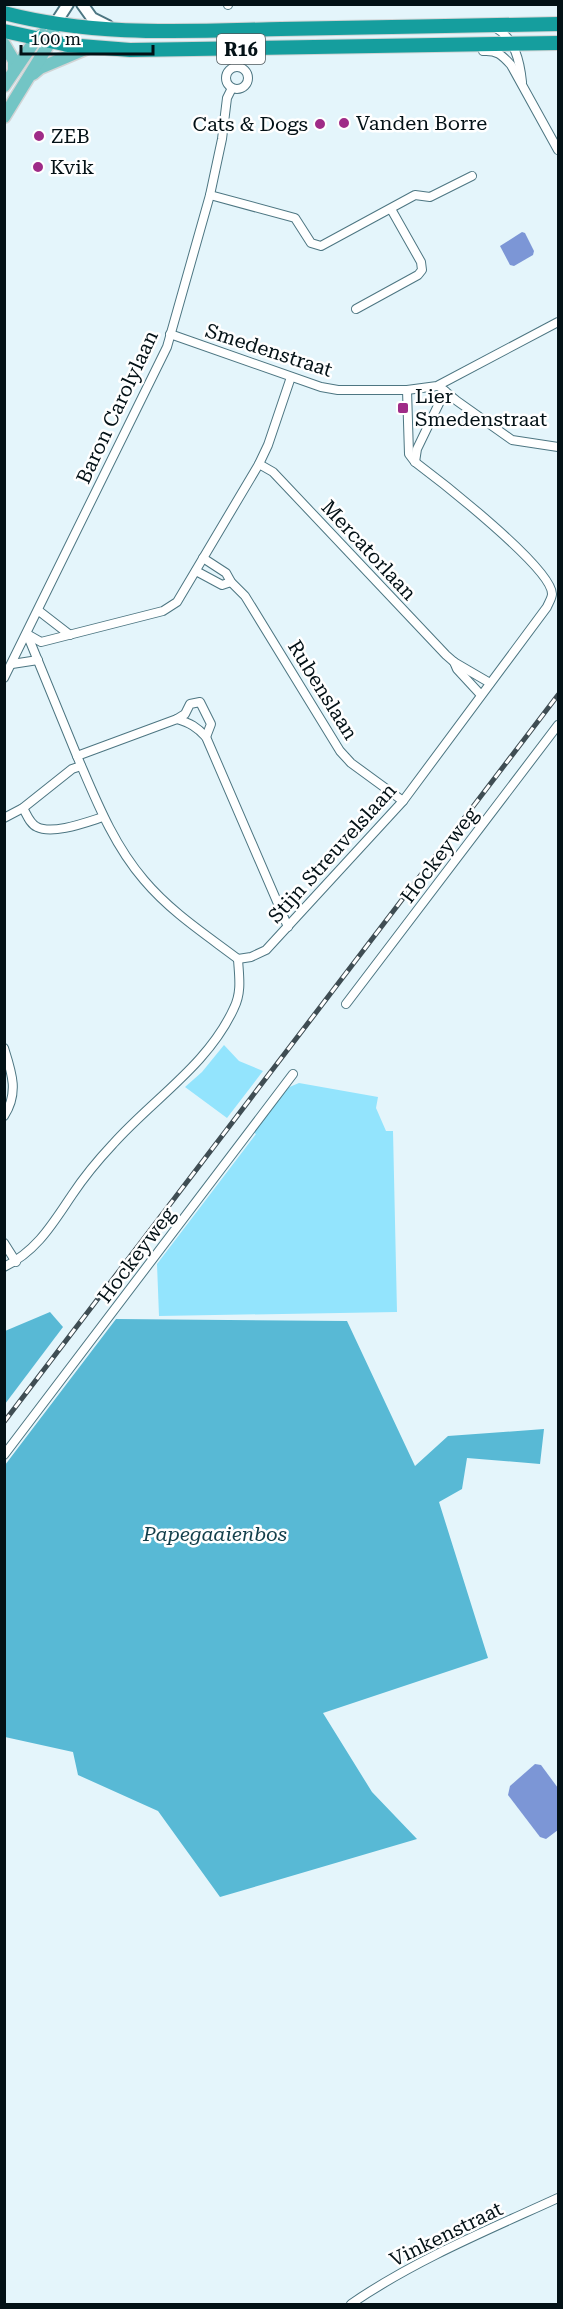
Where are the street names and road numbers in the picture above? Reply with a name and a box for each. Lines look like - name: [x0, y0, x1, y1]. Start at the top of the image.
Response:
- road number: R16: [217, 34, 265, 64]
- street label: Smedenstraat: [202, 318, 336, 382]
- street label: Baron Carolylaan: [71, 326, 163, 487]
- street label: Mercatorlaan: [317, 495, 421, 605]
- street label: Rubenslaan: [283, 636, 363, 744]
- street label: Stijn Streuvelslaan: [263, 778, 401, 928]
- street label: Hockeyweg: [395, 802, 483, 908]
- street label: Hockeyweg: [92, 1202, 180, 1308]
- street label: Vinkenstraat: [386, 2196, 507, 2272]

